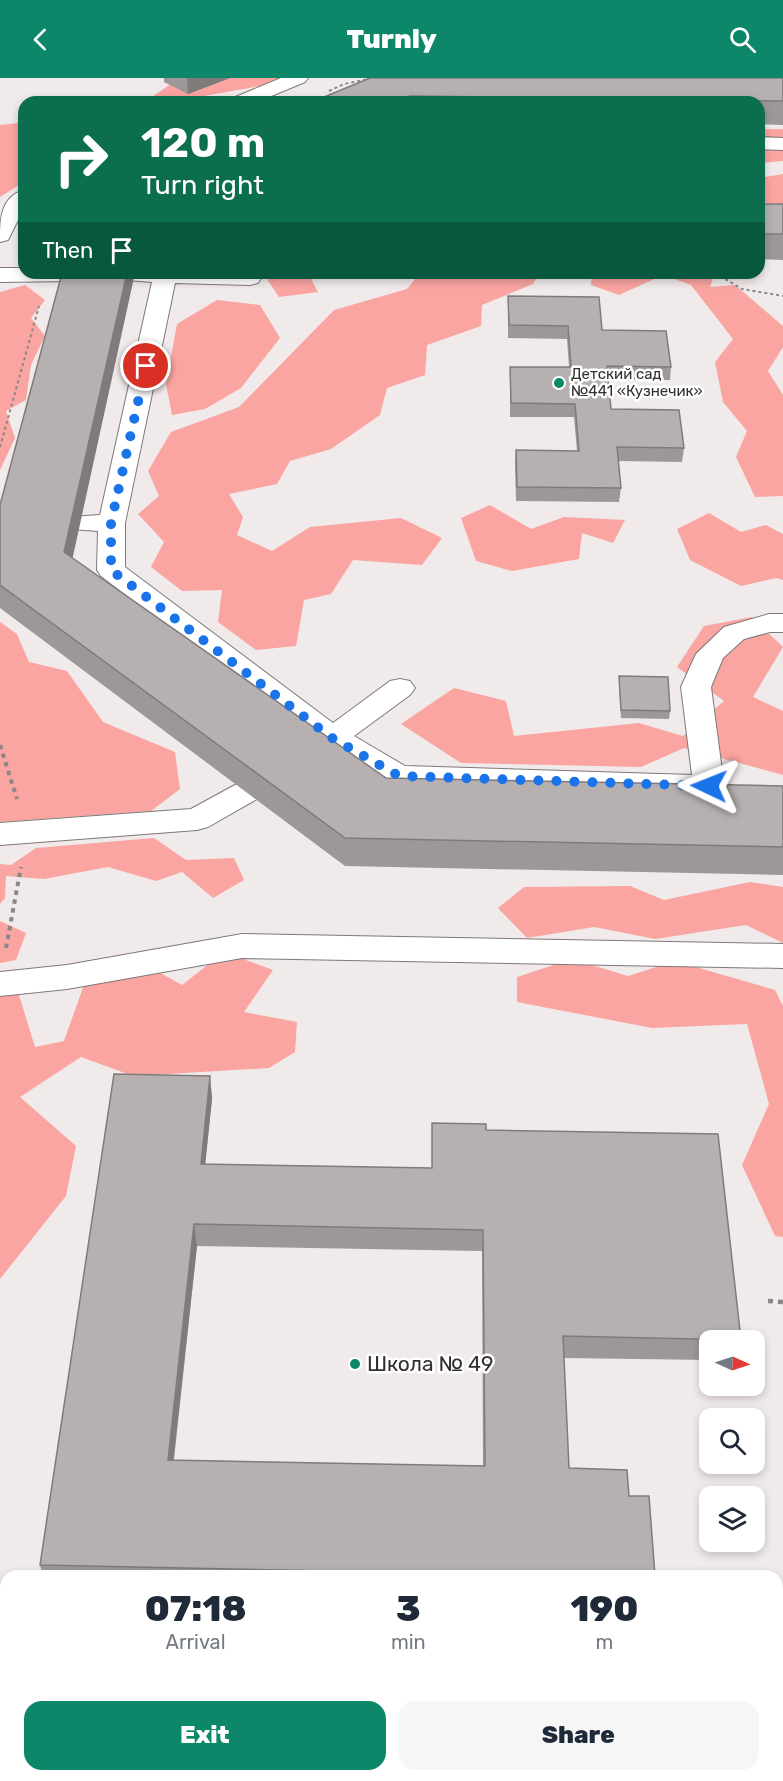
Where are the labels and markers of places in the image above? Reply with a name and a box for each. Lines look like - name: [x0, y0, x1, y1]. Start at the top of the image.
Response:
- pin: [120, 340, 171, 391]
- place label: Детский сад №441 «Кузнечик»: [571, 365, 703, 400]
- marker: Детский сад №441 «Кузнечик»: [552, 376, 566, 390]
- place label: Школа № 49: [367, 1351, 493, 1376]
- marker: Школа № 49: [348, 1357, 362, 1371]

